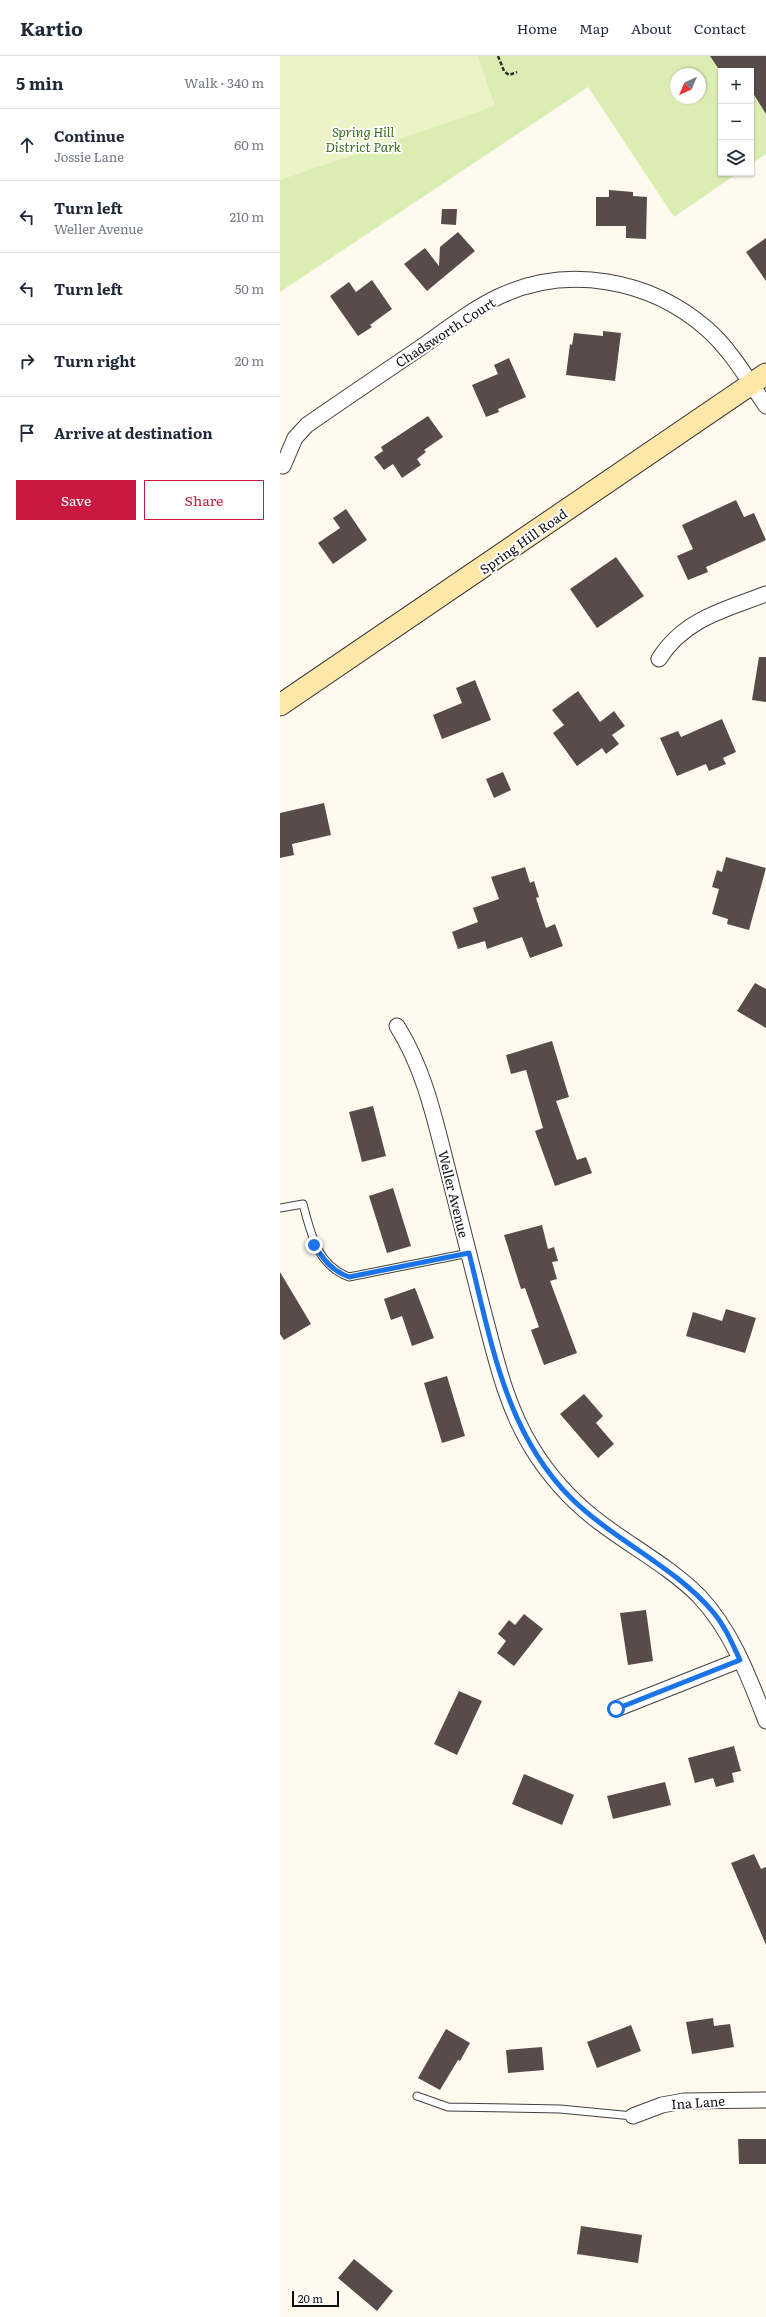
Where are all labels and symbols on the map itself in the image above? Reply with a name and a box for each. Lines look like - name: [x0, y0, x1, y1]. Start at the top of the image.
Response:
- north arrow: [670, 68, 706, 104]
- park label: Spring Hill District Park: [325, 122, 402, 156]
- street label: Chadsworth Court: [391, 292, 499, 371]
- street label: Spring Hill Road: [475, 504, 571, 578]
- street label: Weller Avenue: [434, 1148, 474, 1240]
- route end: [305, 1236, 323, 1254]
- route start: [607, 1700, 625, 1718]
- street label: Ina Lane: [670, 2091, 726, 2113]
- scale bar: [292, 2289, 339, 2308]

